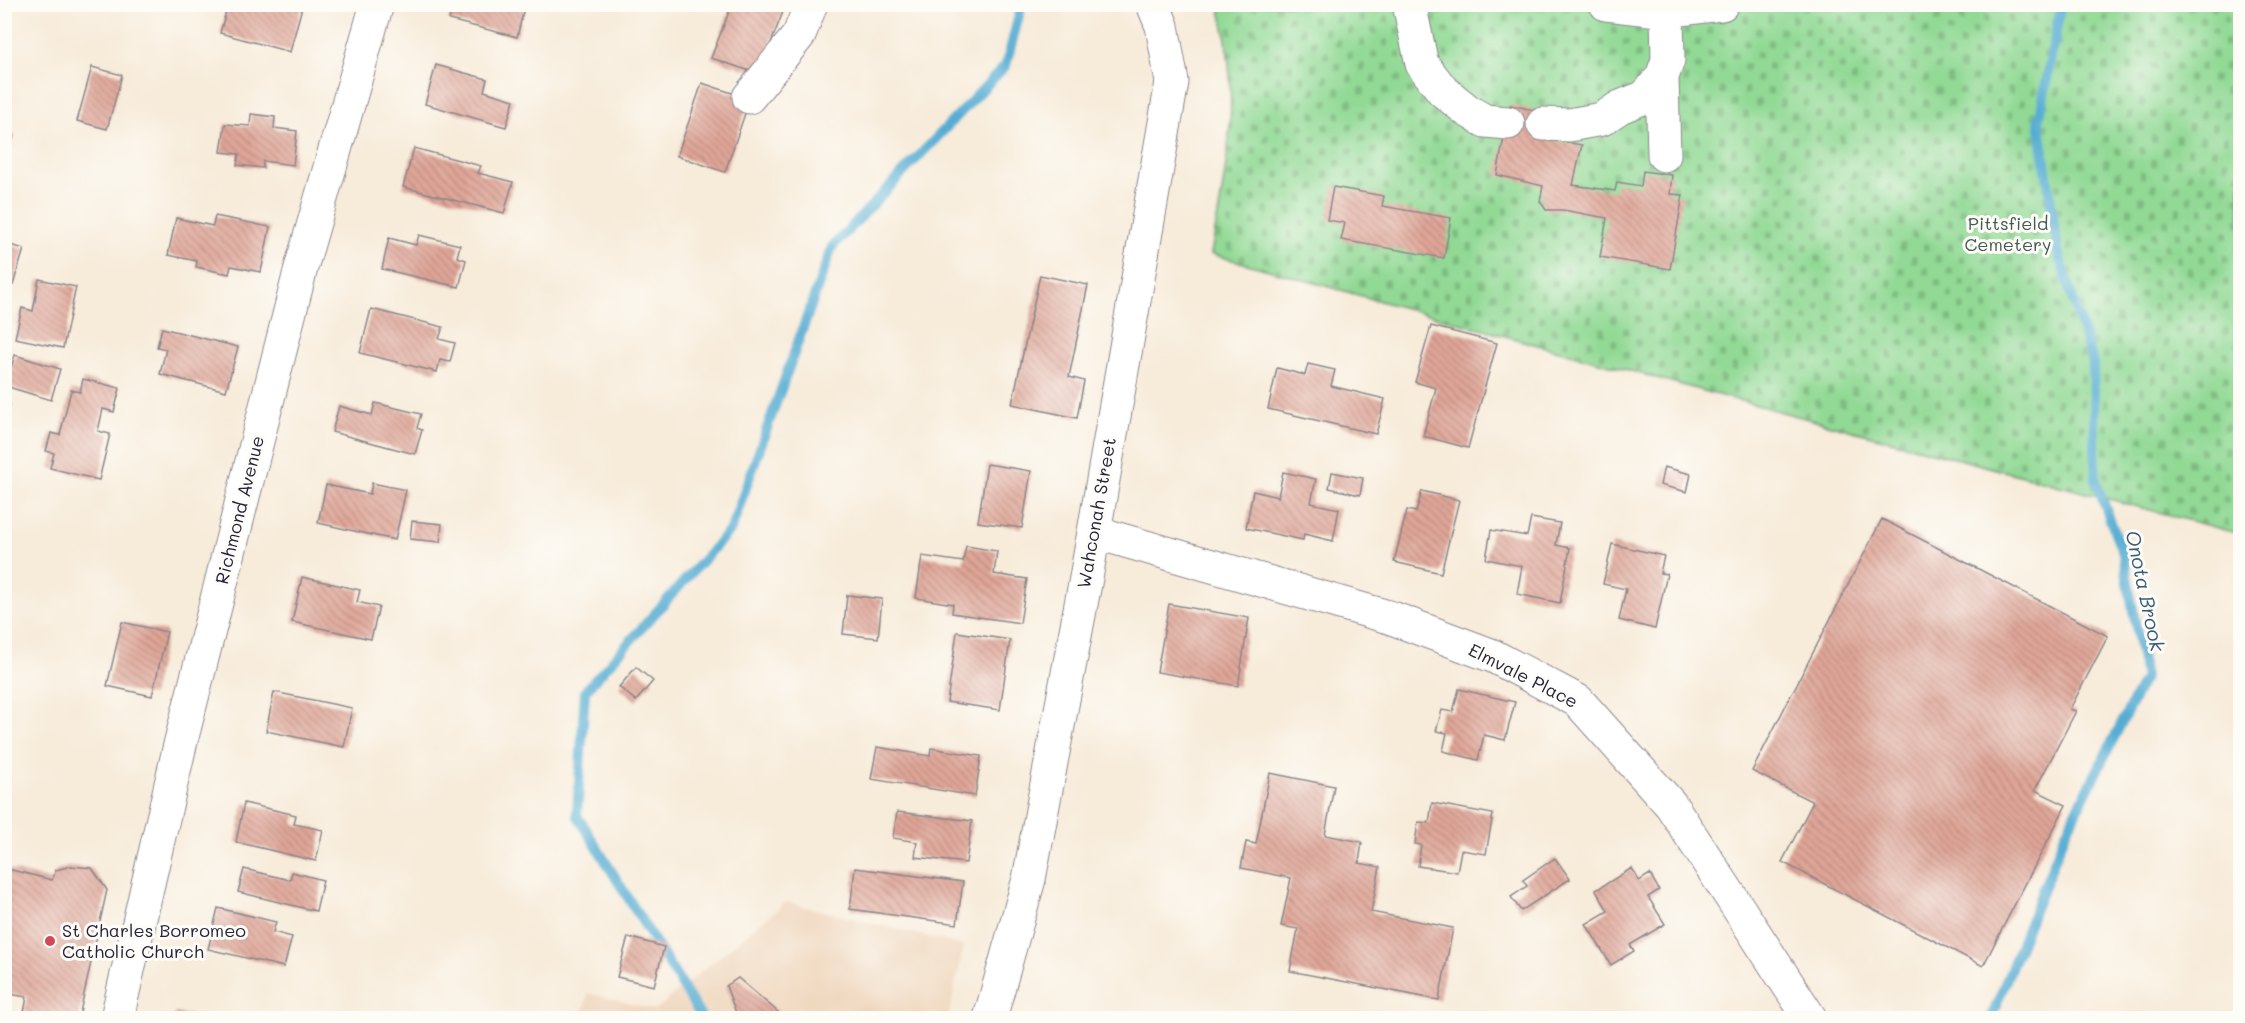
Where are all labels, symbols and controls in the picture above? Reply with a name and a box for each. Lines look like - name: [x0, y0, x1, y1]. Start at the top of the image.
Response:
- park label: Pittsfield Cemetery: [1965, 211, 2051, 256]
- street label: Richmond Avenue: [209, 433, 269, 587]
- street label: Wahconah Street: [1071, 435, 1121, 590]
- water label: Onota Brook: [2120, 528, 2172, 654]
- street label: Elmvale Place: [1465, 637, 1582, 713]
- place label: St Charles Borromeo Catholic Church: [62, 918, 246, 963]
- marker: St Charles Borromeo Catholic Church: [43, 934, 57, 948]

